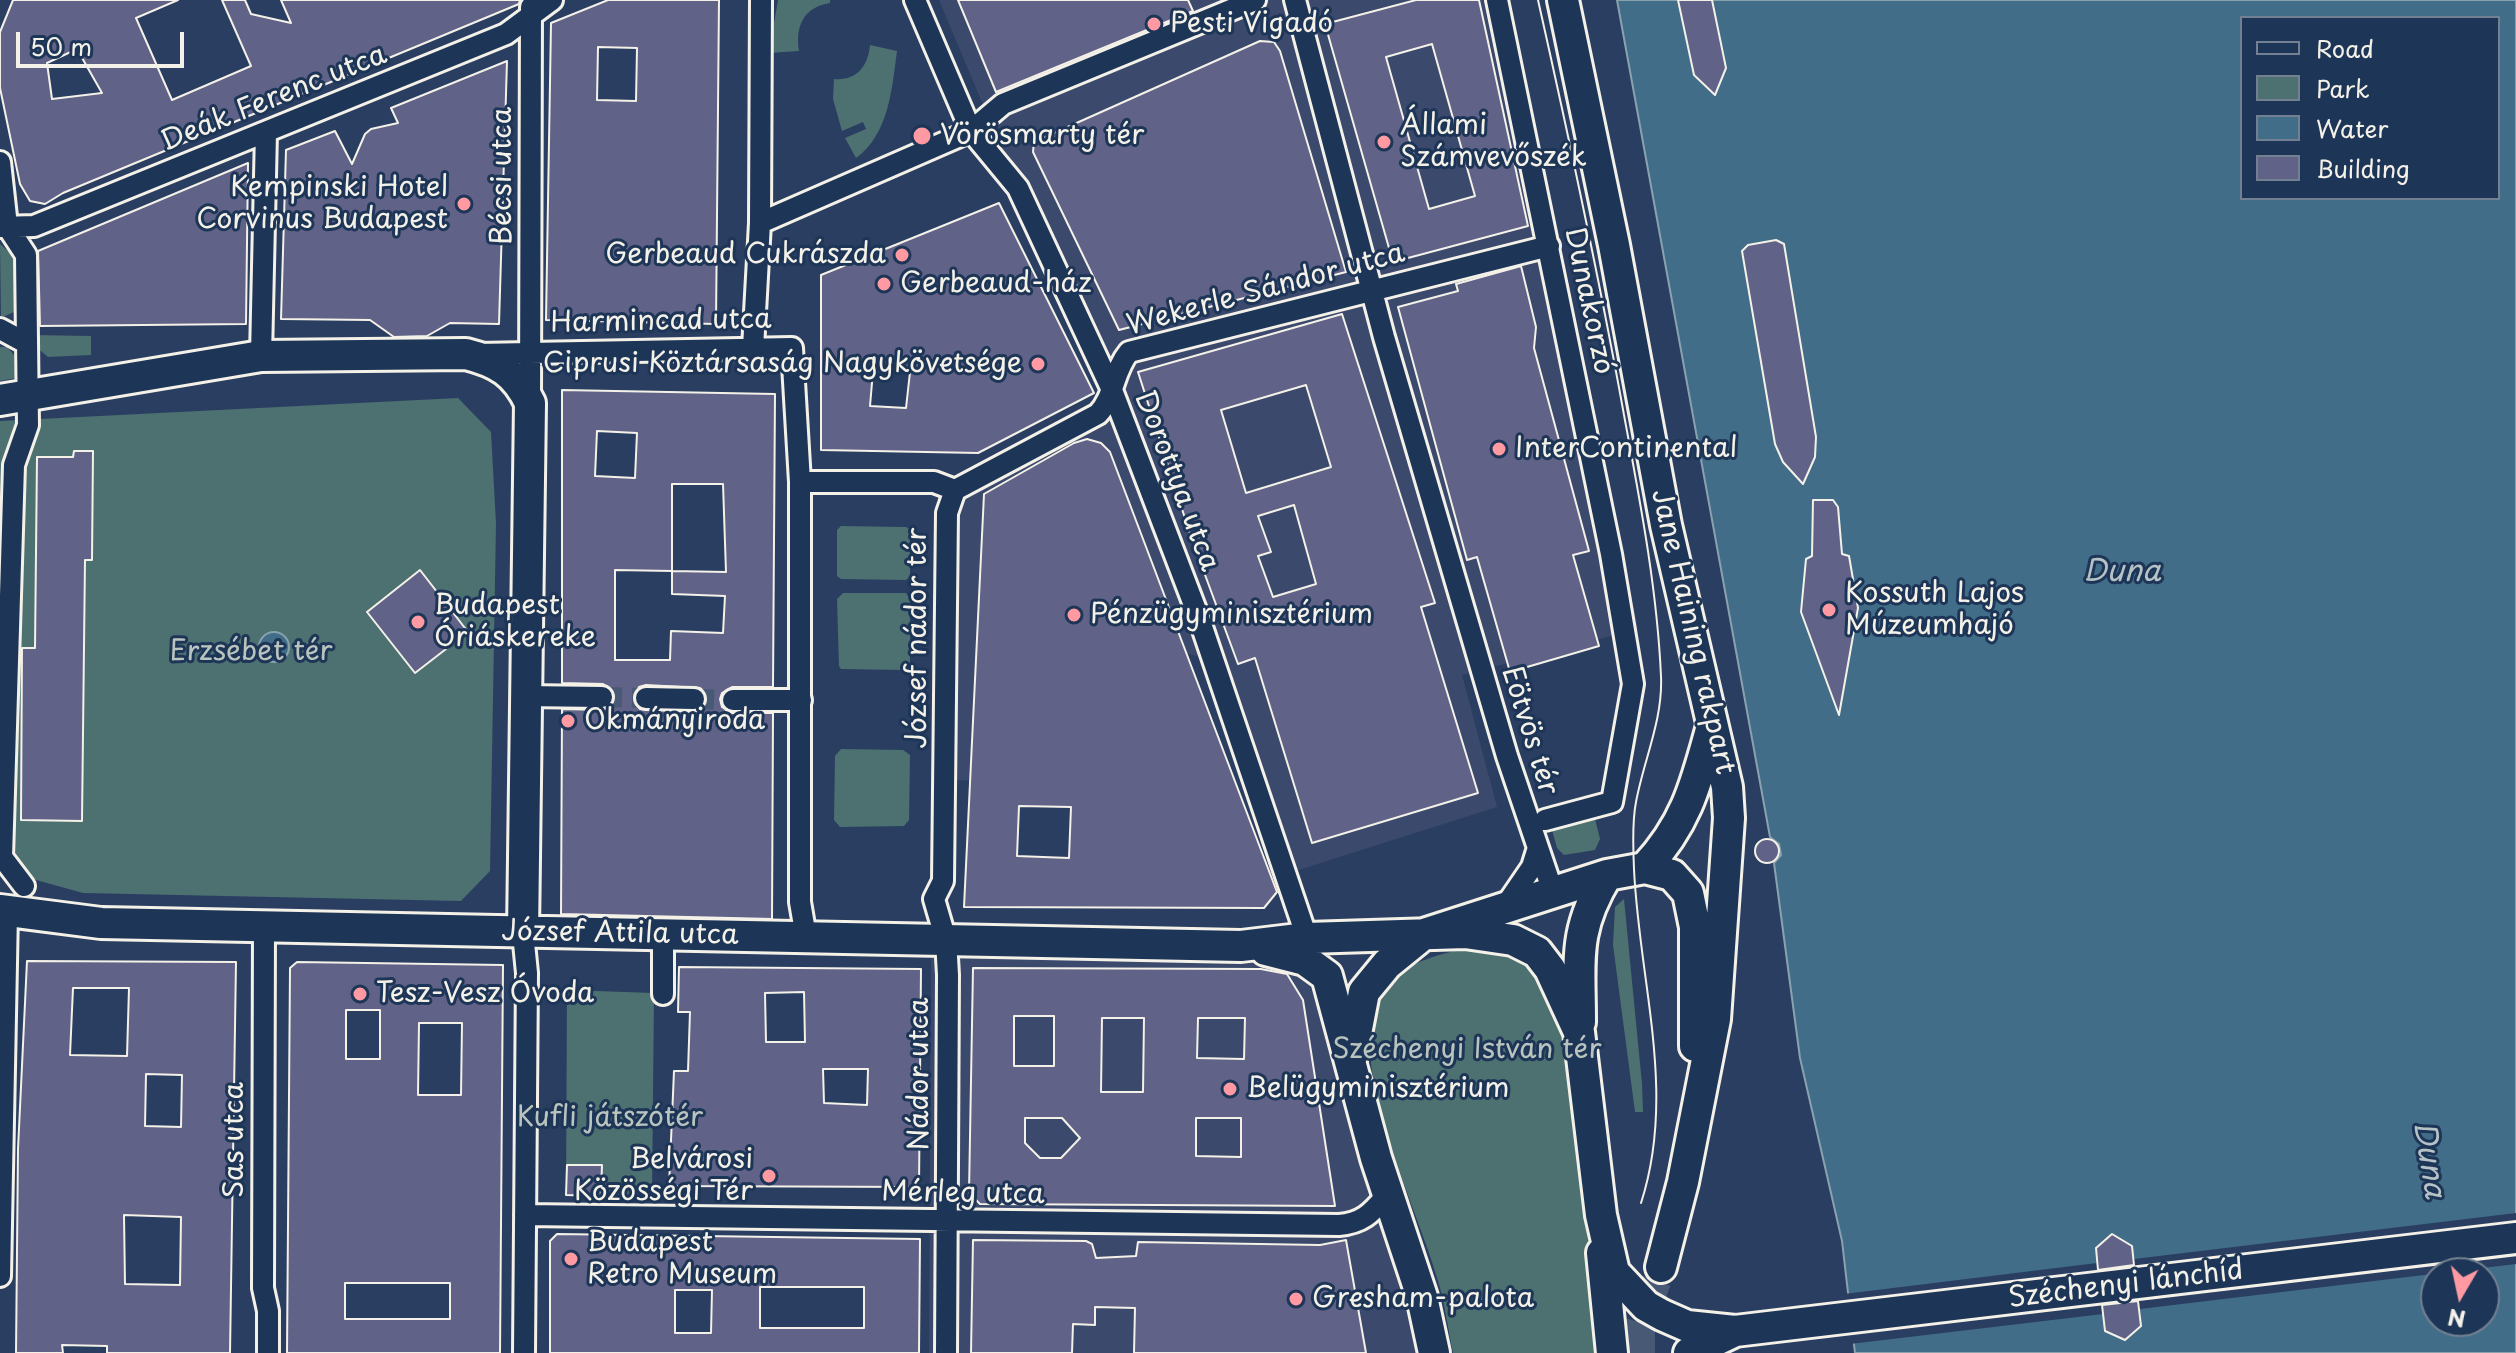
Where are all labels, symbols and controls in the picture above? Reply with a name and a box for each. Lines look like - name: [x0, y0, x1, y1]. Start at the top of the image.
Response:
- place label: Pesti Vigadó: [1170, 7, 1333, 41]
- marker: Pesti Vigadó: [1145, 15, 1163, 33]
- scale bar: [20, 16, 188, 66]
- legend: [2240, 16, 2500, 200]
- text: 50 m: [30, 28, 92, 64]
- text: Road: [2316, 30, 2374, 66]
- street label: Deák Ferenc utca: [156, 38, 392, 160]
- text: Park: [2316, 70, 2370, 106]
- street label: Bécsi utca: [486, 107, 520, 245]
- place label: Állami Számvevőszék: [1400, 109, 1587, 175]
- text: Water: [2316, 110, 2388, 146]
- place label: Vörösmarty tér: [940, 119, 1144, 153]
- marker: Vörösmarty tér: [911, 125, 933, 147]
- marker: Állami Számvevőszék: [1375, 133, 1393, 151]
- text: Building: [2316, 150, 2410, 186]
- place label: Kempinski Hotel Corvinus Budapest: [196, 171, 448, 237]
- marker: Kempinski Hotel Corvinus Budapest: [455, 195, 473, 213]
- street label: Dunakorzó: [1556, 225, 1620, 377]
- street label: Wekerle Sándor utca: [1123, 237, 1409, 343]
- place label: Gerbeaud Cukrászda: [605, 238, 886, 272]
- marker: Gerbeaud Cukrászda: [893, 246, 911, 264]
- place label: Gerbeaud-ház: [900, 267, 1092, 301]
- marker: Gerbeaud-ház: [875, 275, 893, 293]
- street label: Harmincad utca: [550, 303, 772, 341]
- place label: Ciprusi Köztársaság Nagykövetsége: [543, 347, 1022, 381]
- marker: Ciprusi Köztársaság Nagykövetsége: [1029, 355, 1047, 373]
- street label: Dorottya utca: [1126, 386, 1226, 576]
- place label: InterContinental: [1515, 432, 1738, 466]
- marker: InterContinental: [1490, 440, 1508, 458]
- street label: Jane Haining rakpart: [1643, 486, 1741, 778]
- street label: József nádor tér: [901, 528, 935, 748]
- water label: Duna: [2083, 555, 2161, 591]
- place label: Kossuth Lajos Múzeumhajó: [1845, 577, 2024, 643]
- place label: Budapest Óriáskereke: [434, 589, 596, 655]
- place label: Pénzügyminisztérium: [1090, 598, 1373, 632]
- marker: Kossuth Lajos Múzeumhajó: [1820, 601, 1838, 619]
- marker: Pénzügyminisztérium: [1065, 606, 1083, 624]
- marker: Budapest Óriáskereke: [409, 613, 427, 631]
- park label: Erzsébet tér: [169, 635, 333, 669]
- street label: Eötvös tér: [1494, 663, 1564, 799]
- place label: Okmányiroda: [584, 704, 765, 738]
- marker: Okmányiroda: [559, 712, 577, 730]
- street label: József Attila utca: [501, 915, 739, 953]
- place label: Tesz-Vesz Óvoda: [376, 977, 594, 1011]
- marker: Tesz-Vesz Óvoda: [351, 985, 369, 1003]
- street label: Nádor utca: [903, 998, 937, 1150]
- park label: Széchenyi István tér: [1332, 1033, 1602, 1067]
- place label: Belügyminisztérium: [1246, 1072, 1510, 1106]
- marker: Belügyminisztérium: [1221, 1080, 1239, 1098]
- street label: Sas utca: [218, 1082, 252, 1198]
- park label: Kufli játszótér: [517, 1101, 703, 1135]
- water label: Duna: [2404, 1119, 2452, 1201]
- place label: Belvárosi Közösségi Tér: [574, 1143, 753, 1209]
- marker: Belvárosi Közösségi Tér: [760, 1167, 778, 1185]
- street label: Mérleg utca: [881, 1176, 1045, 1212]
- place label: Budapest Retro Museum: [587, 1226, 777, 1292]
- marker: Budapest Retro Museum: [562, 1250, 580, 1268]
- street label: Széchenyi lánchíd: [2007, 1254, 2245, 1316]
- north arrow: [2420, 1257, 2500, 1337]
- place label: Gresham-palota: [1312, 1282, 1534, 1316]
- marker: Gresham-palota: [1287, 1290, 1305, 1308]
- text: N: [2445, 1302, 2468, 1337]

